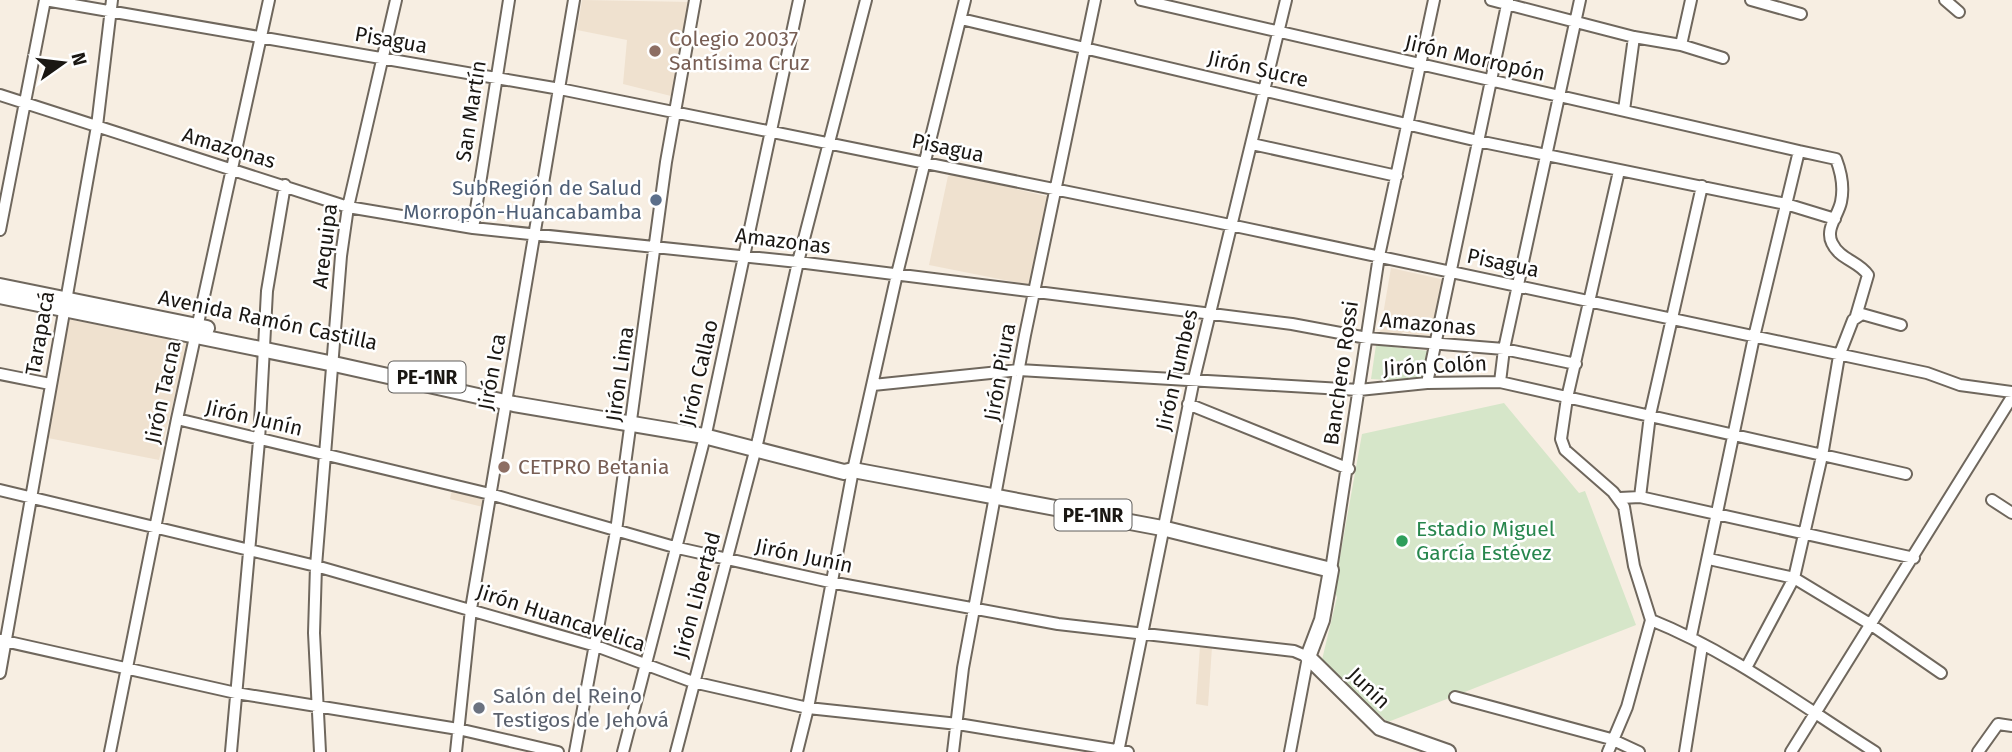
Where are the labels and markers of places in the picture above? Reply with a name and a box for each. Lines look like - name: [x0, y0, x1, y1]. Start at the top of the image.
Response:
- place label: Colegio 20037 Santísima Cruz: [669, 26, 809, 76]
- marker: Colegio 20037 Santísima Cruz: [647, 43, 663, 59]
- place label: SubRegión de Salud Morropón-Huancabamba: [403, 175, 642, 225]
- marker: SubRegión de Salud Morropón-Huancabamba: [648, 192, 664, 208]
- place label: CETPRO Betania: [518, 454, 669, 480]
- marker: CETPRO Betania: [496, 459, 512, 475]
- place label: Estadio Miguel García Estévez: [1416, 516, 1555, 566]
- marker: Estadio Miguel García Estévez: [1394, 533, 1410, 549]
- place label: Salón del Reino Testigos de Jehová: [493, 683, 669, 733]
- marker: Salón del Reino Testigos de Jehová: [471, 700, 487, 716]

